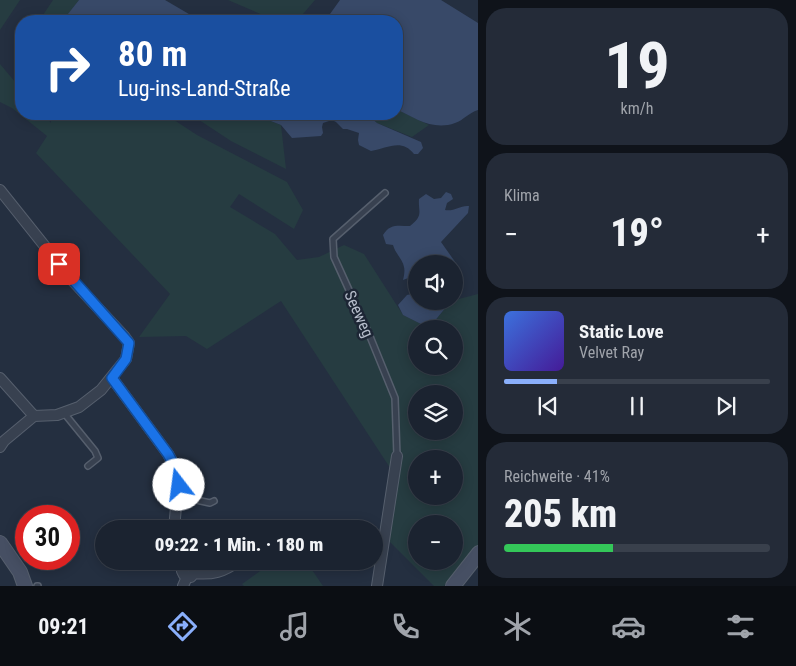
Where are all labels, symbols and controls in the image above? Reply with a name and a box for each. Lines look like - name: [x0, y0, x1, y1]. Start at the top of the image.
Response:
- text: 19: [604, 28, 670, 104]
- text: 80 m: [118, 34, 187, 75]
- icon: right: [35, 35, 100, 100]
- text: Lug-ins-Land-Straße: [118, 76, 291, 101]
- text: km/h: [621, 99, 653, 118]
- text: Klima: [504, 186, 540, 205]
- text: 19°: [610, 211, 664, 255]
- text: −: [504, 218, 518, 251]
- text: +: [756, 218, 770, 251]
- pin: [38, 243, 80, 285]
- icon: arrive: [45, 250, 73, 278]
- map controls: [408, 255, 463, 570]
- button: sound: [408, 255, 463, 310]
- street label: Seeweg: [340, 288, 378, 340]
- button: search: [408, 320, 463, 375]
- text: Static Love: [579, 320, 664, 343]
- text: Velvet Ray: [579, 343, 644, 362]
- button: layers: [408, 385, 463, 440]
- icon: previous: [534, 392, 562, 420]
- icon: pause: [623, 392, 651, 420]
- icon: next: [712, 392, 740, 420]
- button: +: [408, 450, 463, 505]
- position arrow: [152, 458, 204, 510]
- text: Reichweite · 41%: [504, 467, 610, 486]
- text: 205 km: [504, 492, 617, 536]
- speed limit sign: 30: [15, 505, 80, 570]
- button: −: [408, 515, 463, 570]
- text: 09:22 · 1 Min. · 180 m: [155, 533, 323, 556]
- icon: directions: [165, 609, 200, 644]
- icon: music: [277, 609, 312, 644]
- icon: phone: [388, 609, 423, 644]
- icon: climate: [500, 609, 535, 644]
- icon: car: [611, 609, 646, 644]
- icon: filters: [723, 609, 758, 644]
- text: 09:21: [38, 614, 89, 639]

